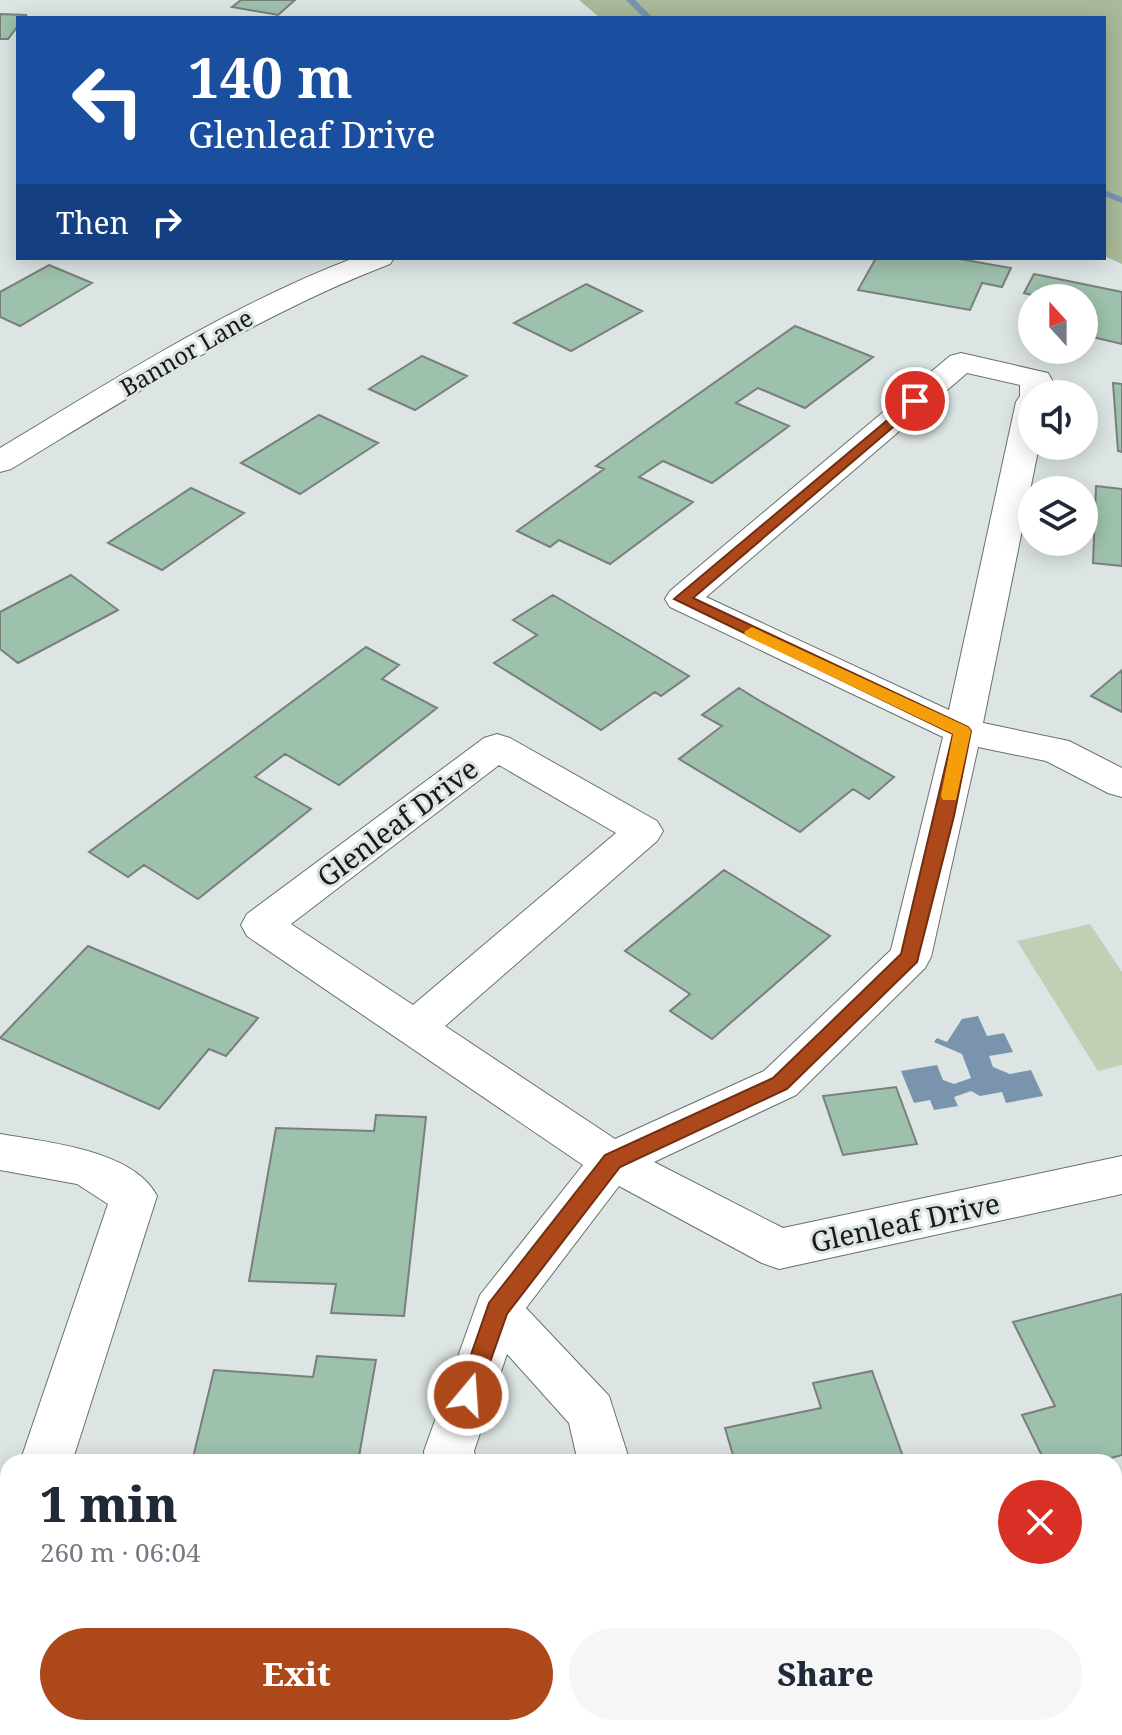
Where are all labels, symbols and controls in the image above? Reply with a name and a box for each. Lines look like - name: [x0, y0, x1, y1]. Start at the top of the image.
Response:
- text: 140 m: [188, 38, 353, 114]
- icon: left: [56, 48, 160, 152]
- text: Glenleaf Drive: [188, 110, 435, 159]
- icon: right: [145, 200, 189, 244]
- text: Then: [56, 202, 129, 243]
- north arrow: [1018, 284, 1098, 364]
- map controls: [1018, 284, 1098, 556]
- street label: Bannor Lane: [114, 301, 258, 403]
- pin: [881, 367, 949, 435]
- icon: arrive: [893, 379, 937, 423]
- button: sound: [1018, 380, 1098, 460]
- button: layers: [1018, 476, 1098, 556]
- street label: Glenleaf Drive: [309, 749, 485, 895]
- street label: Glenleaf Drive: [807, 1183, 1003, 1261]
- position arrow: [426, 1353, 510, 1437]
- text: 1 min: [40, 1471, 178, 1536]
- button: close: [998, 1480, 1082, 1564]
- text: 260 m · 06:04: [40, 1534, 201, 1570]
- button: Exit: [40, 1628, 553, 1720]
- button: Share: [569, 1628, 1082, 1720]

